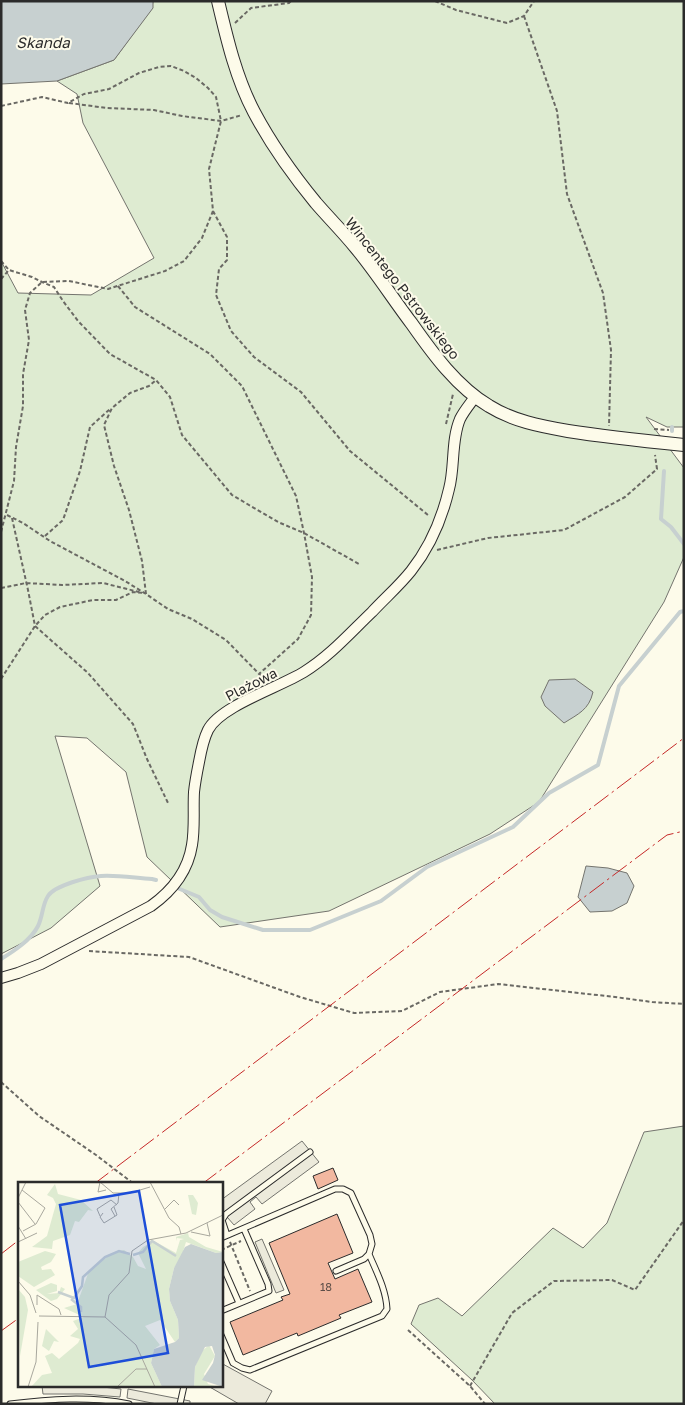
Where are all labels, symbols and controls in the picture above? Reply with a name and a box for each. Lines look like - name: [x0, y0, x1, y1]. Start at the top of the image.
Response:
- water label: Skanda: [16, 33, 70, 51]
- street label: Wincentego Pstrowskiego: [342, 214, 464, 362]
- street label: Plażowa: [222, 664, 280, 704]
- inset map: [18, 1182, 222, 1388]
- house number: 18: [320, 1280, 332, 1293]

